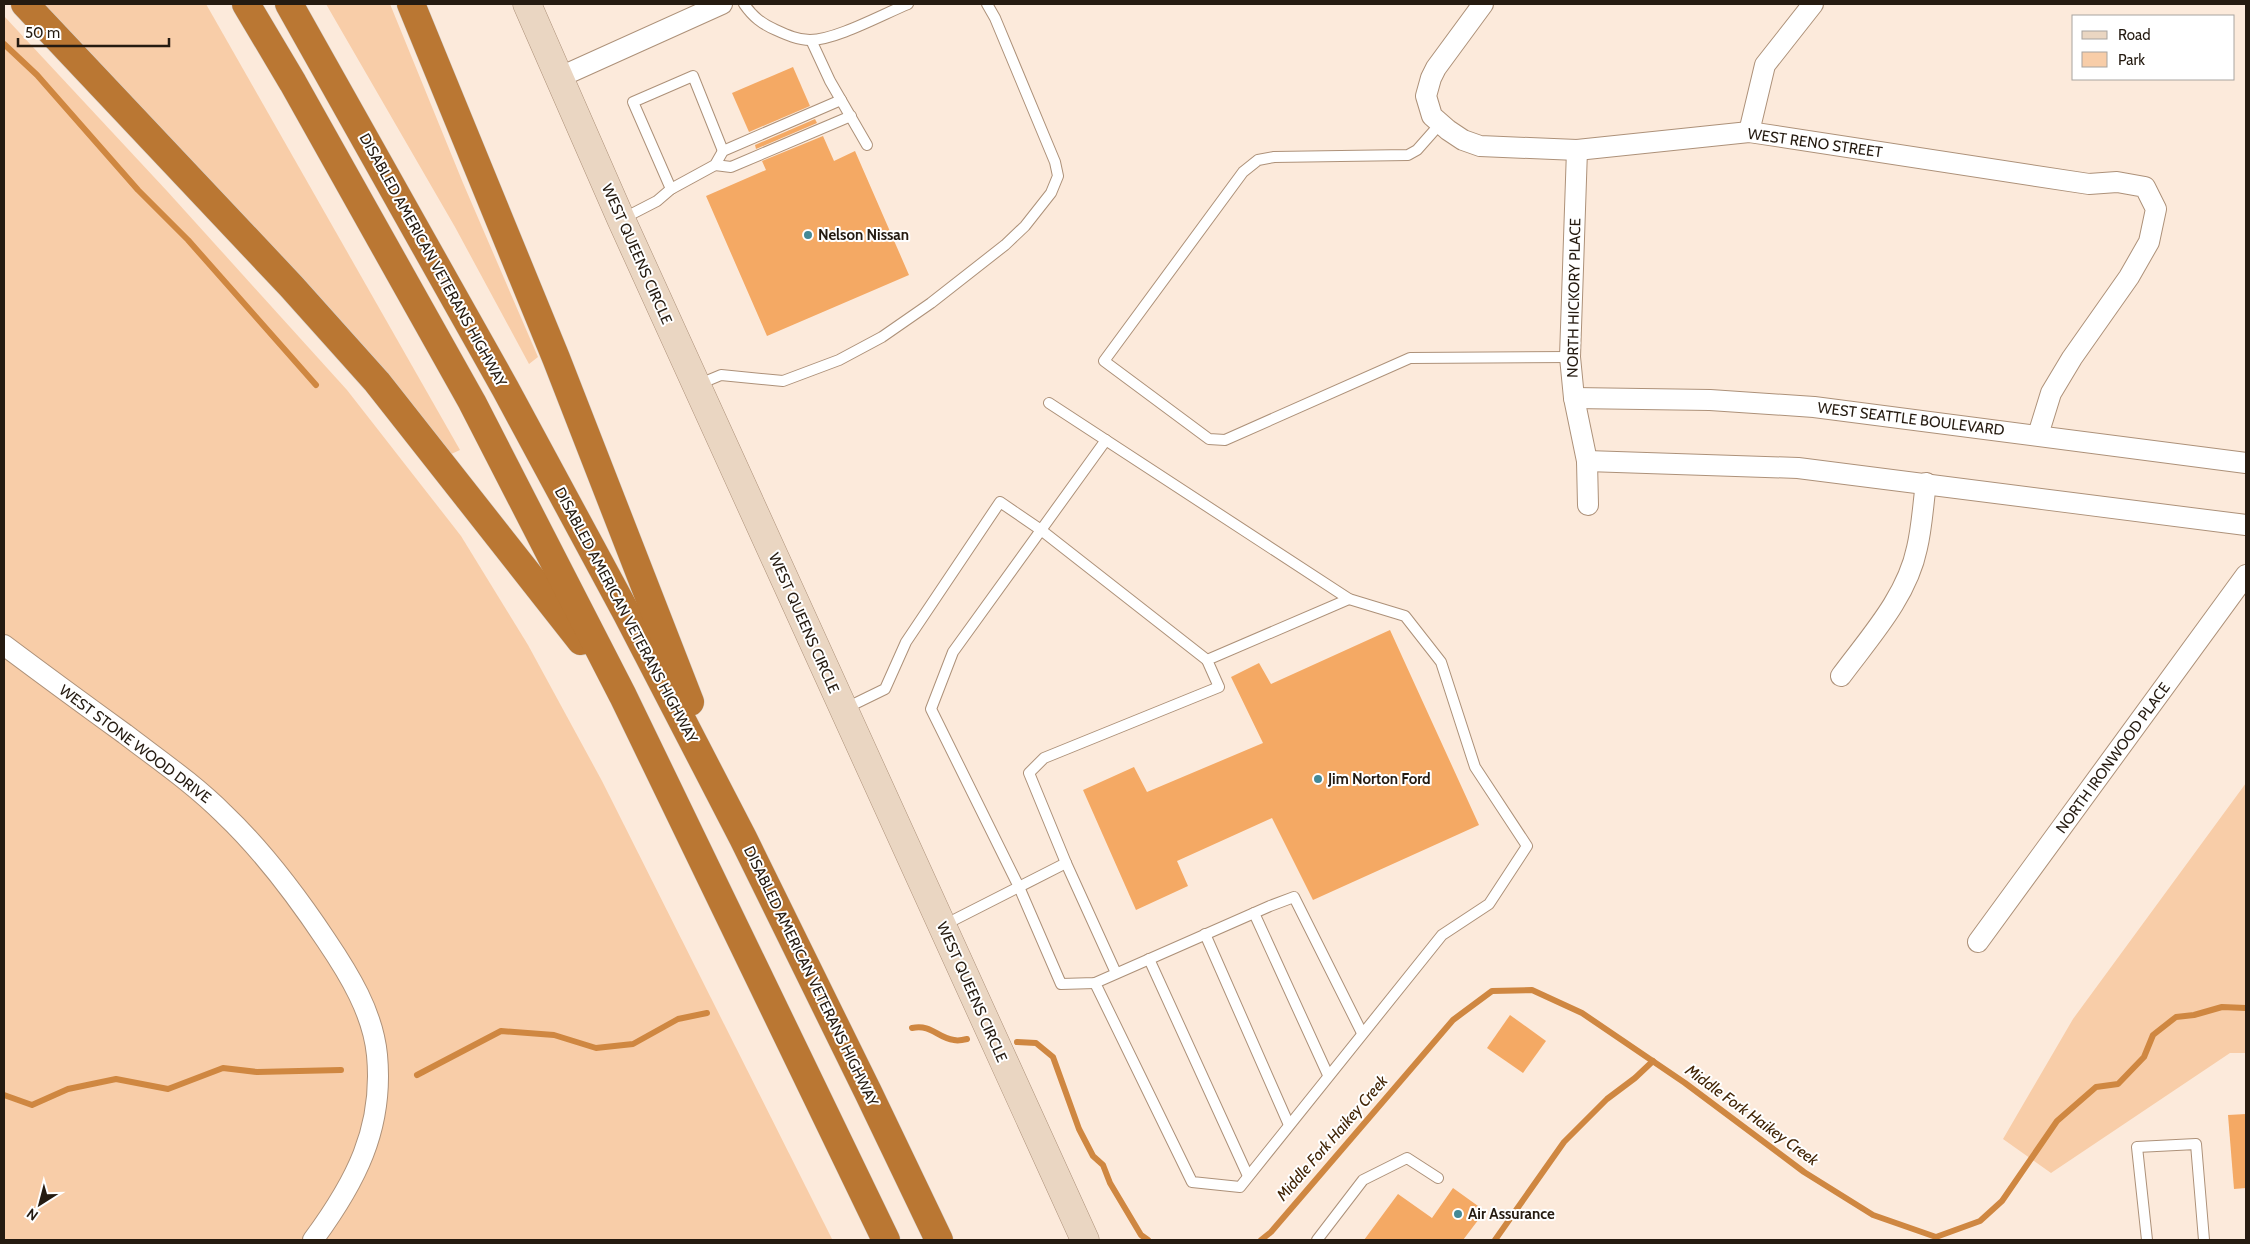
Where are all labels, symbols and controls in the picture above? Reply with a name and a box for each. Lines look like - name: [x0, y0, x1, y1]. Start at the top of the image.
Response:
- scale bar: [18, 15, 169, 47]
- legend: [2072, 15, 2235, 80]
- text: 50 m: [25, 24, 60, 42]
- text: Road: [2118, 26, 2151, 44]
- text: Park: [2118, 51, 2145, 69]
- street label: WEST RENO STREET: [1746, 125, 1884, 161]
- street label: DISABLED AMERICAN VETERANS HIGHWAY: [356, 130, 511, 390]
- street label: WEST QUEENS CIRCLE: [598, 181, 676, 327]
- street label: NORTH HICKORY PLACE: [1564, 218, 1584, 378]
- place label: Nelson Nissan: [818, 226, 909, 244]
- marker: Nelson Nissan: [802, 229, 814, 241]
- street label: WEST SEATTLE BOULEVARD: [1817, 399, 2006, 439]
- street label: DISABLED AMERICAN VETERANS HIGHWAY: [551, 484, 702, 746]
- street label: WEST QUEENS CIRCLE: [765, 550, 843, 696]
- street label: NORTH IRONWOOD PLACE: [2052, 679, 2174, 837]
- street label: WEST STONE WOOD DRIVE: [55, 681, 215, 807]
- place label: Jim Norton Ford: [1327, 770, 1431, 788]
- marker: Jim Norton Ford: [1312, 773, 1324, 785]
- street label: DISABLED AMERICAN VETERANS HIGHWAY: [740, 843, 882, 1109]
- street label: WEST QUEENS CIRCLE: [933, 919, 1011, 1065]
- water label: Middle Fork Haikey Creek: [1681, 1060, 1823, 1170]
- water label: Middle Fork Haikey Creek: [1272, 1071, 1392, 1205]
- north arrow: [15, 1179, 65, 1229]
- text: N: [23, 1204, 42, 1225]
- place label: Air Assurance: [1468, 1205, 1555, 1223]
- marker: Air Assurance: [1452, 1208, 1464, 1220]

